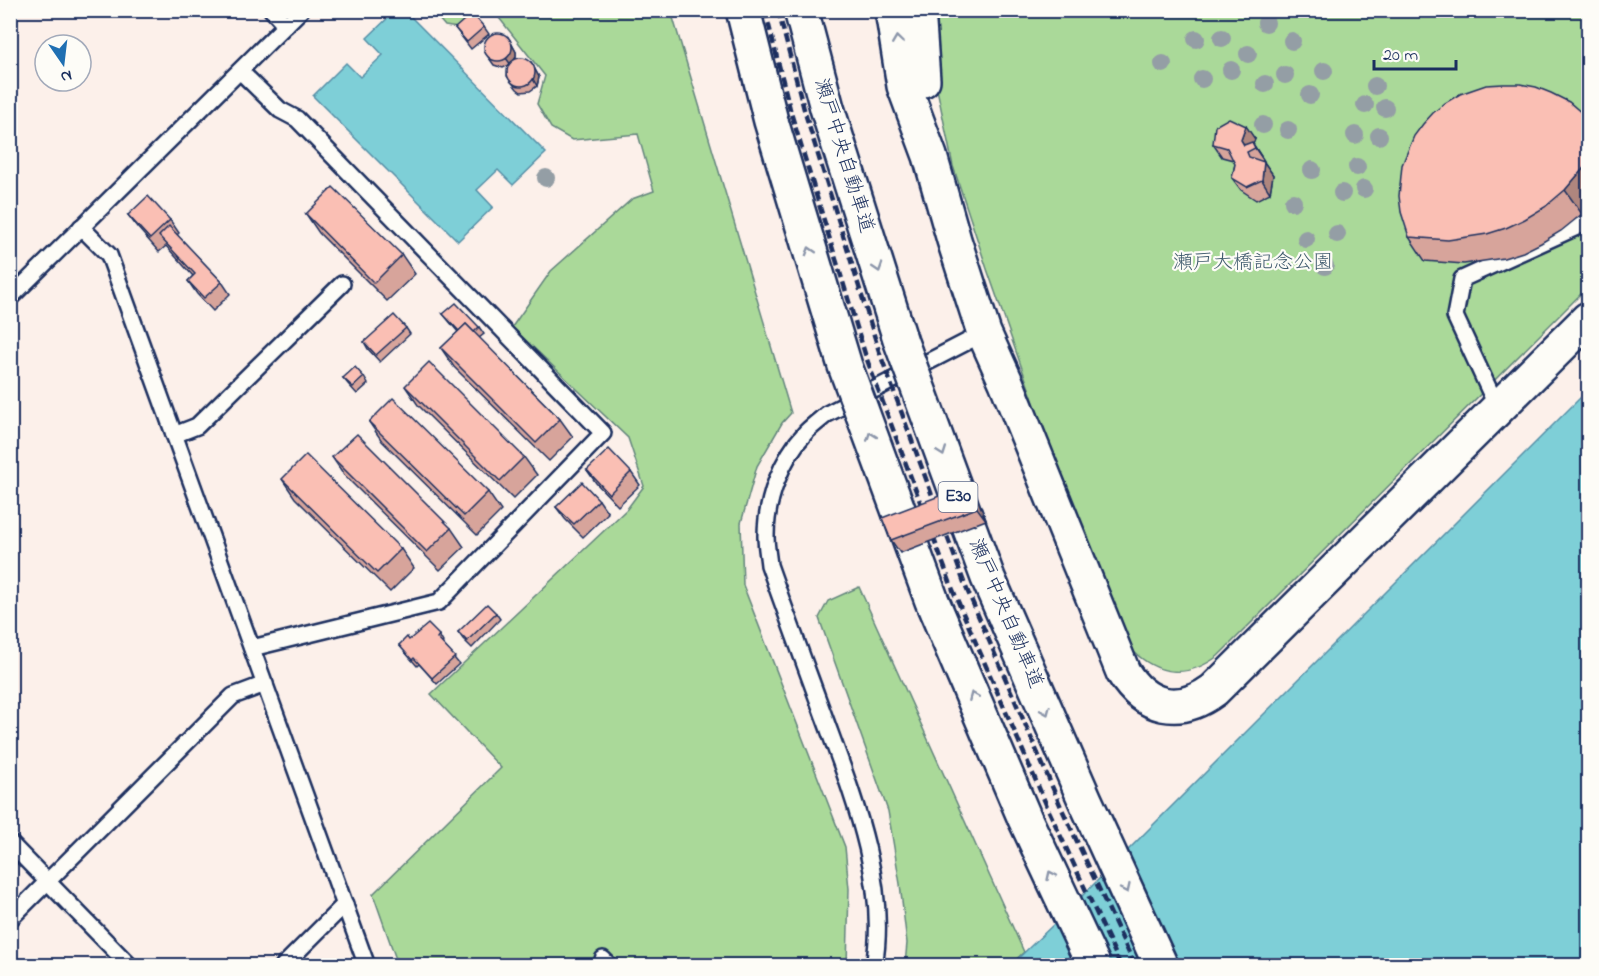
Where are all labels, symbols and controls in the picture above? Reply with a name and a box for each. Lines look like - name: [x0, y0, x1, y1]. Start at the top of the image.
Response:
- north arrow: [33, 33, 93, 93]
- scale bar: [1374, 33, 1456, 71]
- one-way arrow: [891, 35, 904, 45]
- text: 20 m: [1383, 43, 1418, 69]
- text: N: [58, 63, 74, 89]
- street label: 瀬戸中央自動車道: [806, 75, 880, 237]
- one-way arrow: [805, 246, 817, 257]
- park label: 瀬戸大橋記念公園: [1173, 249, 1333, 278]
- one-way arrow: [871, 262, 883, 273]
- one-way arrow: [866, 431, 878, 442]
- one-way arrow: [934, 446, 947, 457]
- road number: E30: [938, 482, 978, 512]
- street label: 瀬戸中央自動車道: [960, 535, 1050, 693]
- one-way arrow: [968, 691, 980, 702]
- one-way arrow: [1039, 704, 1051, 715]
- one-way arrow: [1046, 870, 1058, 881]
- one-way arrow: [1118, 882, 1130, 893]

